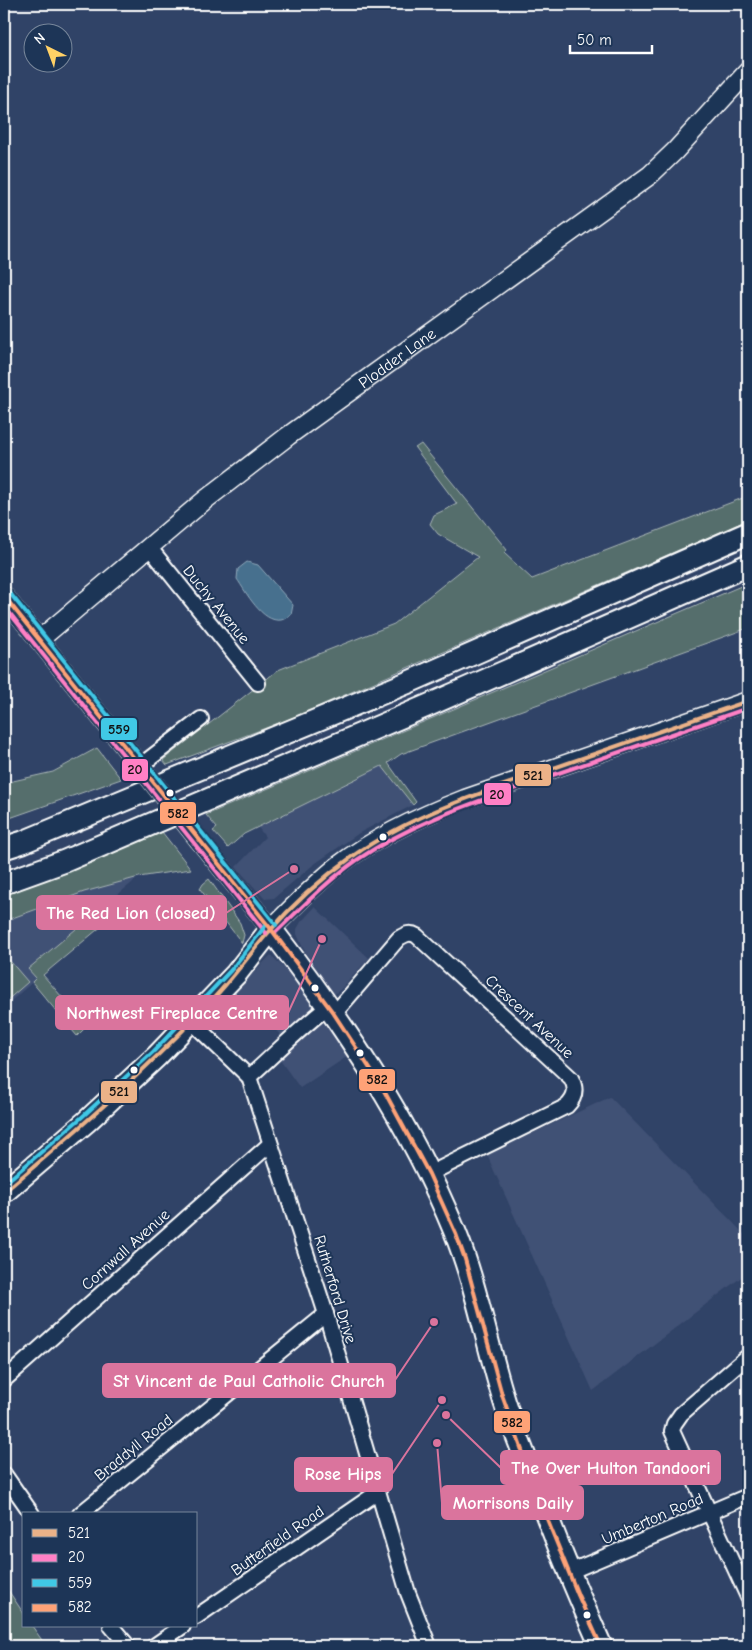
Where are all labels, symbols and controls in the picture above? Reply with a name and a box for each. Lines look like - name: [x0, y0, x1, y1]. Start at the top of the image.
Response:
- north arrow: [22, 22, 72, 72]
- scale bar: [570, 22, 652, 54]
- text: N: [31, 29, 49, 48]
- text: 50 m: [577, 31, 612, 49]
- street label: Plodder Lane: [355, 325, 439, 392]
- street label: Duchy Avenue: [179, 562, 253, 647]
- line badge: 559: [100, 717, 138, 741]
- text: 559: [108, 721, 130, 738]
- line badge: 20: [121, 758, 149, 782]
- text: 20: [128, 761, 142, 778]
- line badge: 521: [514, 763, 552, 787]
- text: 521: [523, 767, 543, 784]
- line badge: 20: [483, 782, 512, 806]
- text: 20: [490, 786, 504, 803]
- unlabelled marker: [165, 788, 175, 798]
- line badge: 582: [159, 801, 197, 825]
- text: 582: [167, 805, 189, 822]
- unlabelled marker: [378, 832, 388, 842]
- callout: The Red Lion (closed): [37, 896, 226, 929]
- text: The Red Lion (closed): [46, 903, 216, 924]
- street label: Crescent Avenue: [482, 971, 577, 1062]
- unlabelled marker: [310, 983, 320, 993]
- callout: Northwest Fireplace Centre: [56, 996, 288, 1029]
- text: Northwest Fireplace Centre: [66, 1003, 278, 1024]
- unlabelled marker: [355, 1048, 365, 1058]
- unlabelled marker: [129, 1065, 139, 1075]
- line badge: 582: [358, 1068, 396, 1092]
- text: 582: [366, 1071, 388, 1088]
- line badge: 521: [100, 1080, 138, 1104]
- text: 521: [109, 1083, 129, 1100]
- street label: Cornwall Avenue: [78, 1206, 173, 1294]
- street label: Rutherford Drive: [310, 1233, 360, 1345]
- callout: St Vincent de Paul Catholic Church: [103, 1364, 395, 1397]
- text: St Vincent de Paul Catholic Church: [113, 1371, 385, 1392]
- line badge: 582: [493, 1410, 531, 1434]
- street label: Braddyll Road: [91, 1411, 176, 1485]
- text: 582: [501, 1414, 523, 1431]
- callout: The Over Hulton Tandoori: [501, 1451, 720, 1484]
- callout: Rose Hips: [295, 1458, 392, 1491]
- text: The Over Hulton Tandoori: [511, 1458, 711, 1479]
- text: Rose Hips: [305, 1464, 382, 1485]
- callout: Morrisons Daily: [442, 1486, 583, 1519]
- street label: Umberton Road: [599, 1489, 706, 1548]
- text: Morrisons Daily: [453, 1493, 574, 1514]
- street label: Butterfield Road: [228, 1502, 327, 1579]
- legend: [22, 1512, 198, 1628]
- text: 521: [68, 1524, 90, 1542]
- text: 20: [68, 1548, 85, 1566]
- text: 559: [68, 1574, 92, 1592]
- text: 582: [68, 1598, 92, 1616]
- unlabelled marker: [582, 1610, 592, 1620]

